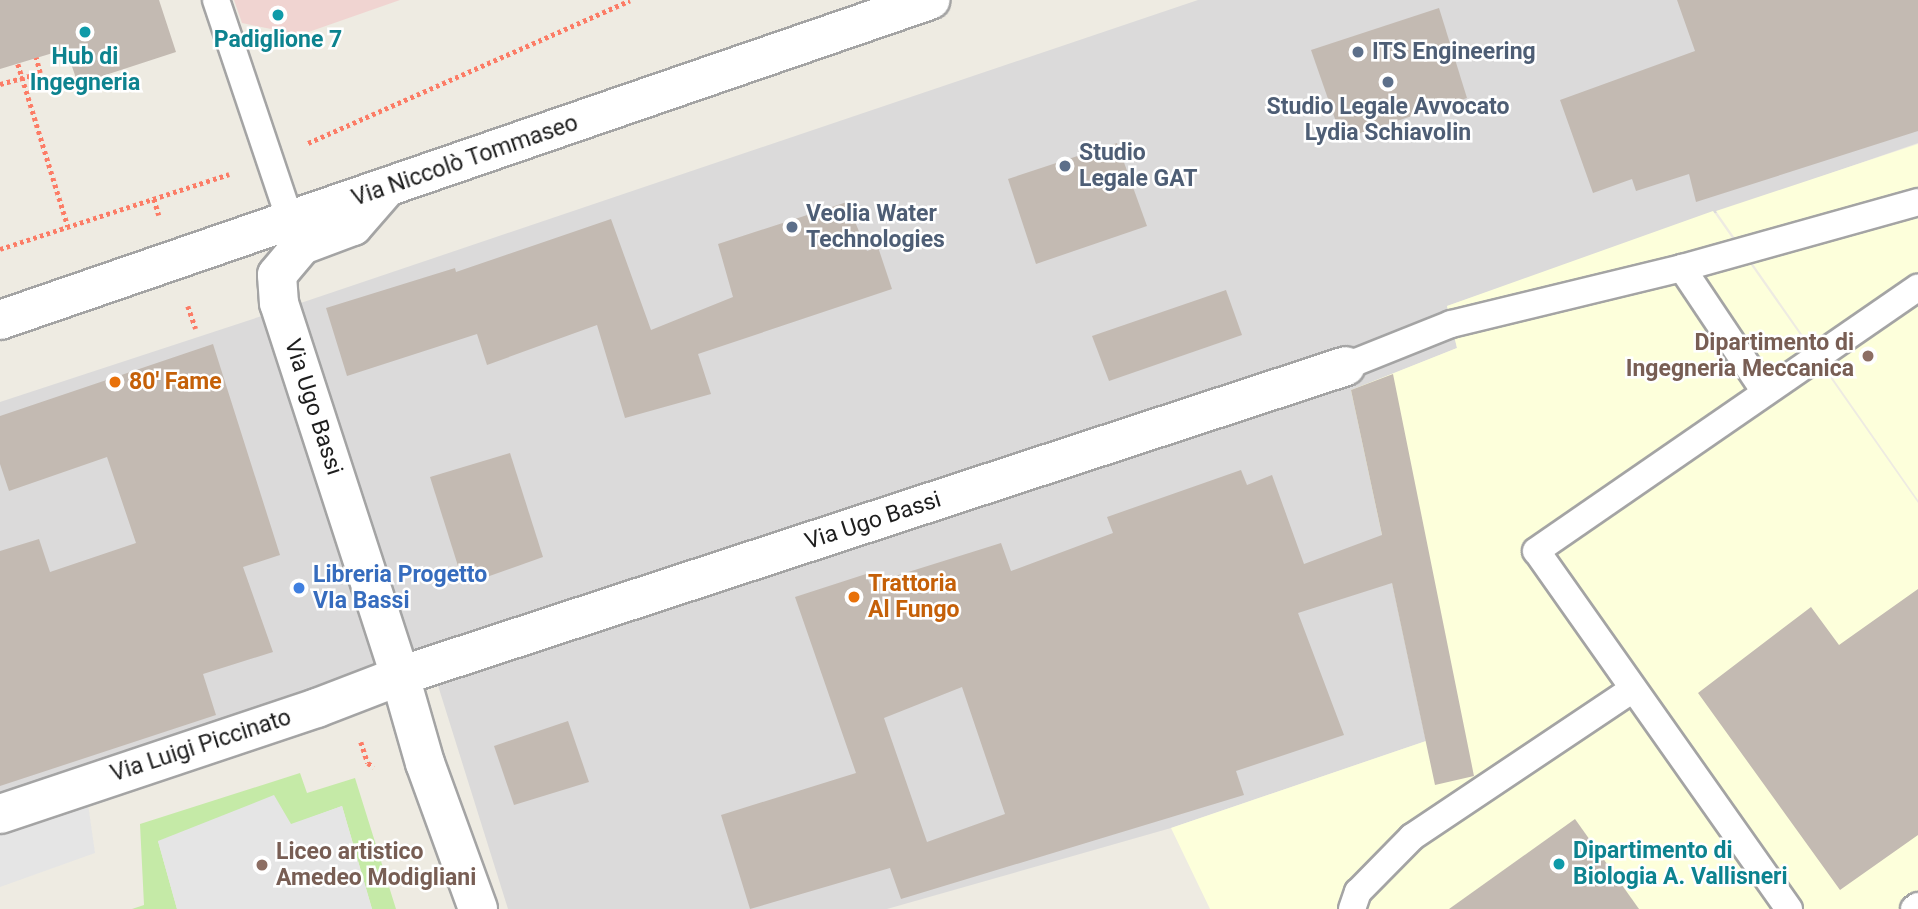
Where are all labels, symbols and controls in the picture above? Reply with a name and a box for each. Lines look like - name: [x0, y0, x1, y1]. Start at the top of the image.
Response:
- marker: Padiglione 7: [270, 7, 286, 23]
- marker: Hub di Ingegneria: [77, 24, 93, 40]
- place label: Padiglione 7: [214, 26, 342, 54]
- place label: ITS Engineering: [1372, 38, 1536, 66]
- place label: Hub di Ingegneria: [30, 43, 140, 97]
- marker: ITS Engineering: [1350, 44, 1366, 60]
- marker: Studio Legale Avvocato Lydia Schiavolin: [1380, 74, 1396, 90]
- place label: Studio Legale Avvocato Lydia Schiavolin: [1267, 93, 1509, 147]
- street label: Via Niccolò Tommaseo: [348, 109, 582, 213]
- place label: Studio Legale GAT: [1079, 139, 1198, 193]
- marker: Studio Legale GAT: [1057, 158, 1073, 174]
- place label: Veolia Water Technologies: [806, 200, 945, 254]
- marker: Veolia Water Technologies: [784, 219, 800, 235]
- place label: Dipartimento di Ingegneria Meccanica: [1626, 329, 1854, 383]
- street label: Via Ugo Bassi: [278, 336, 348, 478]
- marker: Dipartimento di Ingegneria Meccanica: [1860, 348, 1876, 364]
- place label: 80' Fame: [129, 368, 222, 396]
- marker: 80' Fame: [107, 374, 123, 390]
- street label: Via Ugo Bassi: [802, 486, 944, 556]
- place label: Libreria Progetto VIa Bassi: [313, 561, 487, 615]
- place label: Trattoria Al Fungo: [868, 570, 960, 624]
- marker: Libreria Progetto VIa Bassi: [291, 580, 307, 596]
- marker: Trattoria Al Fungo: [846, 589, 862, 605]
- street label: Via Luigi Piccinato: [107, 704, 295, 788]
- place label: Dipartimento di Biologia A. Vallisneri: [1573, 837, 1788, 891]
- place label: Liceo artistico Amedeo Modigliani: [276, 838, 476, 892]
- marker: Dipartimento di Biologia A. Vallisneri: [1551, 856, 1567, 872]
- marker: Liceo artistico Amedeo Modigliani: [254, 857, 270, 873]

